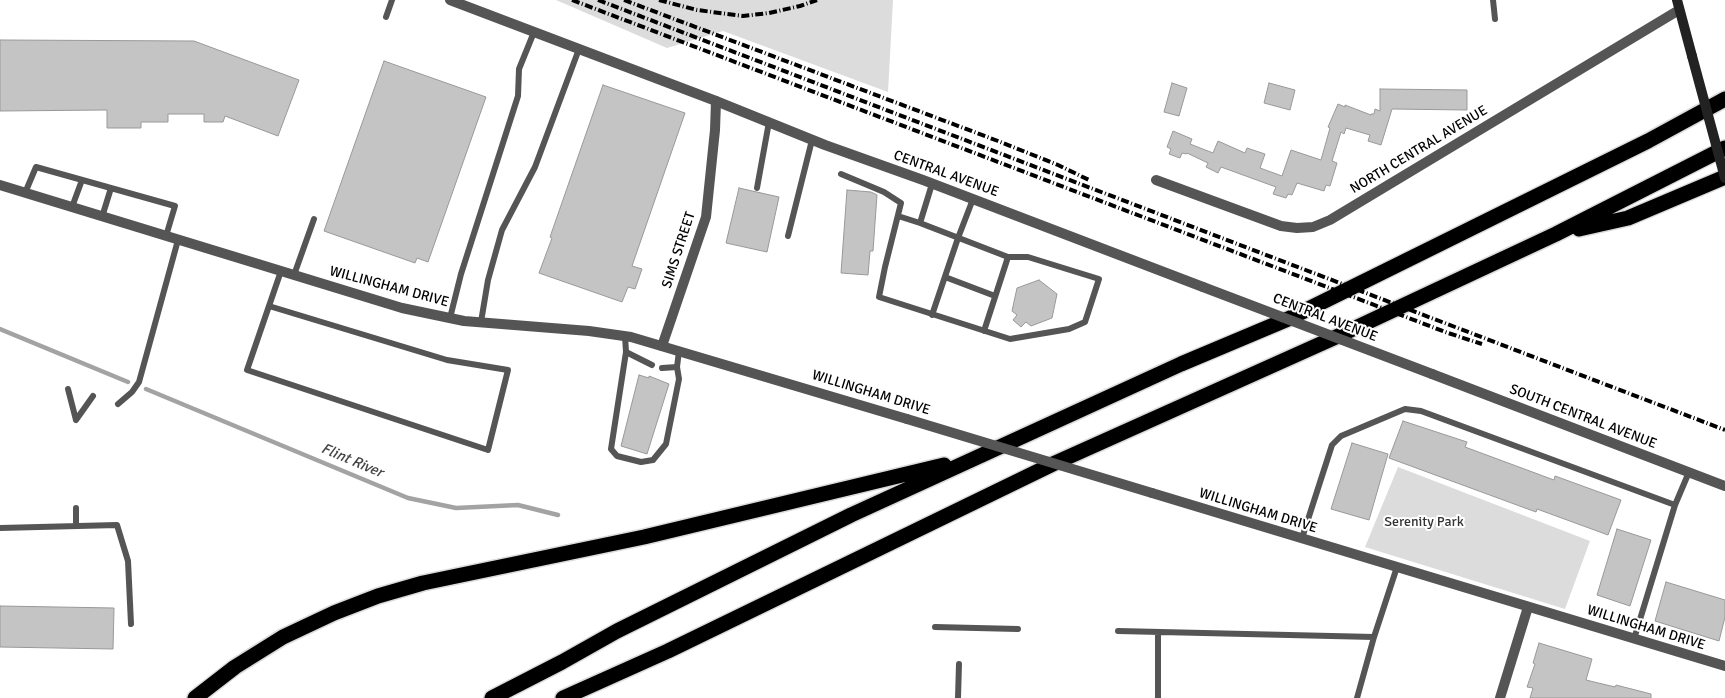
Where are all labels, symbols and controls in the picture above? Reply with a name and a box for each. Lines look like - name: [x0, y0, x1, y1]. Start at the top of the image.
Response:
- street label: NORTH CENTRAL AVENUE: [1347, 102, 1491, 198]
- street label: CENTRAL AVENUE: [891, 147, 1001, 201]
- street label: SIMS STREET: [659, 210, 699, 290]
- street label: WILLINGHAM DRIVE: [327, 263, 451, 311]
- street label: CENTRAL AVENUE: [1270, 290, 1380, 346]
- street label: WILLINGHAM DRIVE: [810, 367, 932, 419]
- street label: SOUTH CENTRAL AVENUE: [1507, 381, 1659, 453]
- water label: Flint River: [318, 440, 386, 482]
- street label: WILLINGHAM DRIVE: [1197, 485, 1319, 537]
- park label: Serenity Park: [1384, 514, 1464, 530]
- street label: WILLINGHAM DRIVE: [1585, 602, 1707, 654]

